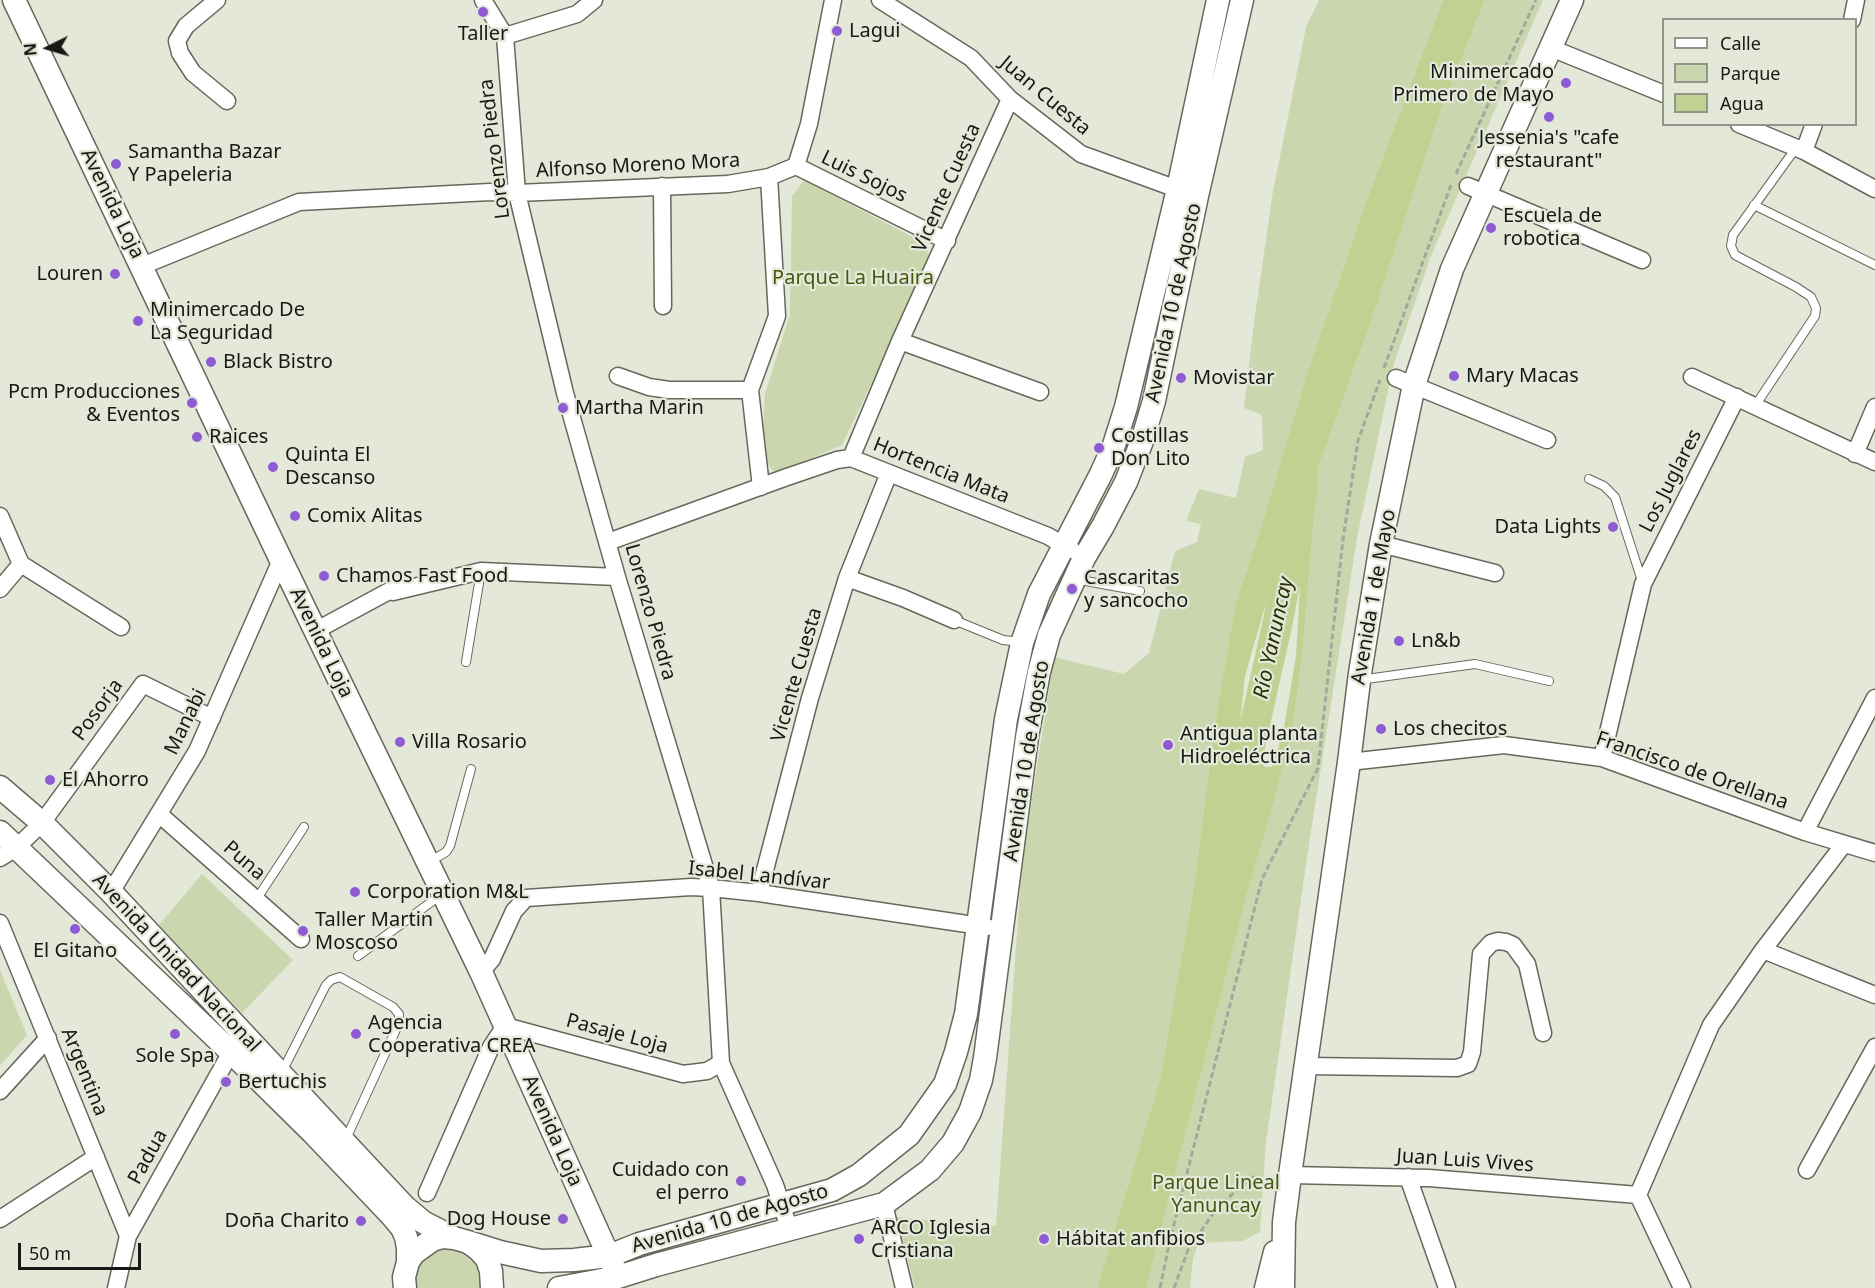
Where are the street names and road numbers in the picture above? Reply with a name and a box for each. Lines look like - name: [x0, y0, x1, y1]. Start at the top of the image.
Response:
- street label: Juan Cuesta: [995, 51, 1095, 141]
- street label: Lorenzo Piedra: [475, 78, 515, 220]
- street label: Vicente Cuesta: [908, 120, 986, 256]
- street label: Avenida Loja: [75, 145, 149, 263]
- street label: Luis Sojos: [817, 146, 911, 208]
- street label: Alfonso Moreno Mora: [535, 149, 741, 183]
- street label: Avenida 10 de Agosto: [1141, 201, 1207, 405]
- street label: Los Juglares: [1635, 425, 1707, 537]
- street label: Hortencia Mata: [869, 433, 1013, 509]
- street label: Avenida 1 de Mayo: [1347, 507, 1401, 687]
- street label: Lorenzo Piedra: [619, 541, 681, 683]
- street label: Avenida Loja: [284, 584, 358, 702]
- street label: Vicente Cuesta: [766, 605, 828, 745]
- street label: Avenida 10 de Agosto: [999, 659, 1055, 863]
- street label: Posorja: [68, 674, 128, 746]
- street label: Manabi: [160, 685, 212, 759]
- street label: Francisco de Orellana: [1593, 727, 1791, 815]
- street label: Puna: [218, 836, 270, 886]
- street label: Isabel Landívar: [687, 857, 831, 895]
- street label: Avenida Unidad Nacional: [87, 869, 265, 1057]
- street label: Pasaje Loja: [563, 1009, 671, 1059]
- street label: Argentina: [56, 1025, 112, 1119]
- street label: Avenida Loja: [517, 1072, 587, 1190]
- street label: Padua: [123, 1125, 173, 1189]
- street label: Juan Luis Vives: [1396, 1144, 1534, 1178]
- street label: Avenida 10 de Agosto: [629, 1179, 831, 1259]

